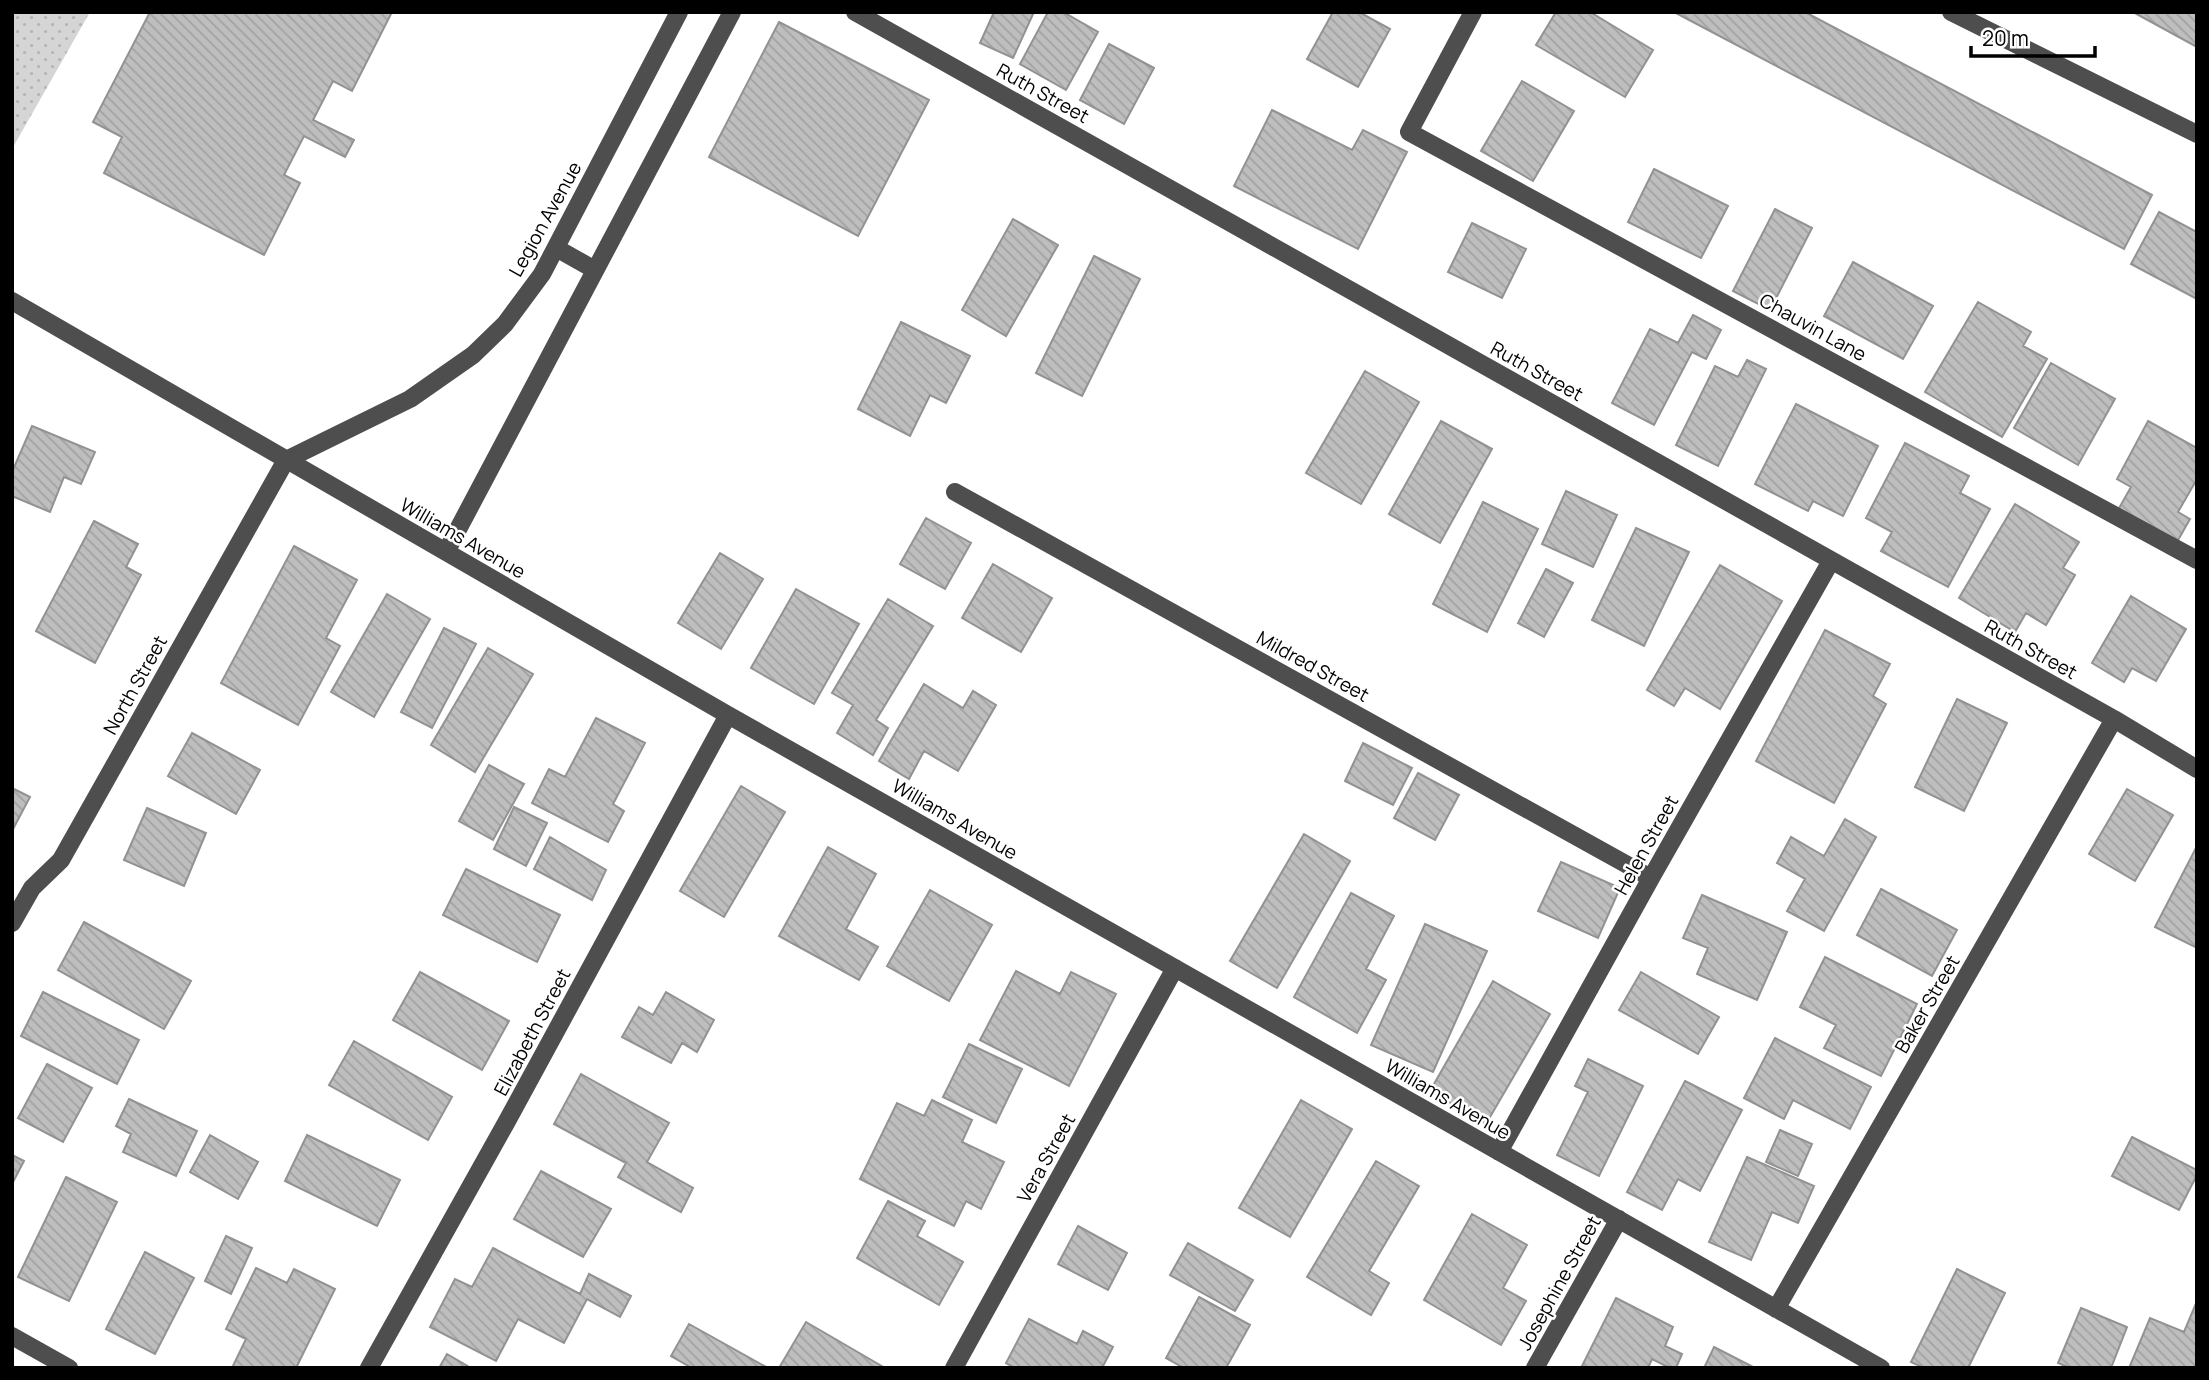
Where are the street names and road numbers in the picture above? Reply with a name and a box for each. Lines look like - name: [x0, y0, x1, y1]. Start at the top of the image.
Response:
- street label: Ruth Street: [992, 57, 1094, 129]
- street label: Legion Avenue: [503, 157, 587, 281]
- street label: Chauvin Lane: [1755, 287, 1871, 367]
- street label: Ruth Street: [1486, 335, 1588, 407]
- street label: Williams Avenue: [396, 492, 530, 584]
- street label: Ruth Street: [1980, 613, 2082, 685]
- street label: Mildred Street: [1252, 624, 1374, 708]
- street label: North Street: [97, 631, 173, 739]
- street label: Williams Avenue: [888, 773, 1022, 865]
- street label: Helen Street: [1608, 790, 1684, 900]
- street label: Baker Street: [1888, 950, 1966, 1058]
- street label: Elizabeth Street: [488, 964, 576, 1100]
- street label: Williams Avenue: [1381, 1053, 1515, 1145]
- street label: Vera Street: [1011, 1109, 1081, 1207]
- street label: Josephine Street: [1511, 1211, 1607, 1355]

